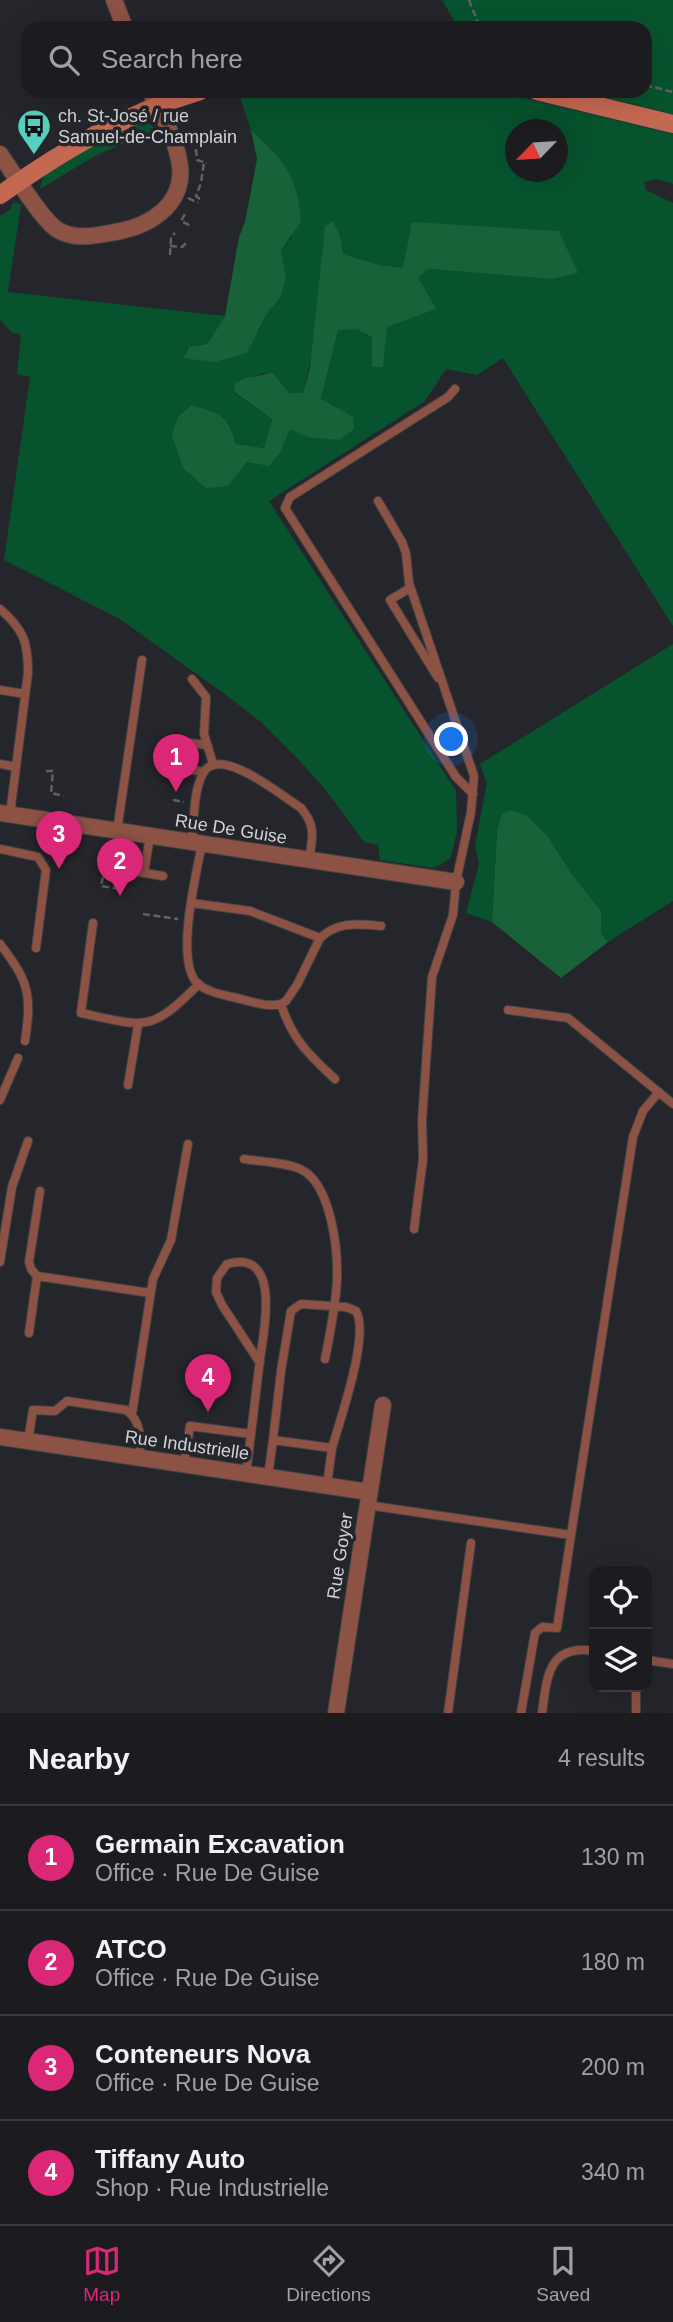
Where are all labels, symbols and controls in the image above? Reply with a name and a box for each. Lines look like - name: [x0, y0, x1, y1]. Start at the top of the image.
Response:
- search box: [21, 21, 652, 98]
- icon: search: [45, 41, 83, 79]
- text: Search here: [101, 44, 243, 74]
- place label: ch. St-José / rue Samuel-de-Champlain: [58, 106, 237, 147]
- bus stop icon: ch. St-José / rue Samuel-de-Champlain: [15, 107, 53, 156]
- north arrow: [505, 119, 568, 182]
- your location: [434, 722, 468, 756]
- pin: 1: [153, 734, 199, 792]
- street label: Rue De Guise: [174, 810, 288, 848]
- pin: 3: [36, 811, 82, 869]
- pin: 2: [97, 838, 143, 896]
- pin: 4: [185, 1354, 231, 1412]
- street label: Rue Industrielle: [124, 1426, 250, 1464]
- street label: Rue Goyer: [323, 1511, 357, 1601]
- map controls: [589, 1566, 652, 1692]
- button: locate: [589, 1566, 652, 1629]
- button: layers: [589, 1629, 652, 1692]
- text: Nearby: [28, 1742, 130, 1775]
- text: 4 results: [558, 1745, 645, 1771]
- text: Germain Excavation: [95, 1829, 345, 1859]
- text: 1: [45, 1844, 57, 1870]
- text: 130 m: [581, 1844, 645, 1870]
- text: Office · Rue De Guise: [95, 1860, 320, 1886]
- text: ATCO: [95, 1934, 167, 1964]
- text: 2: [45, 1949, 57, 1975]
- text: 180 m: [581, 1949, 645, 1975]
- text: Office · Rue De Guise: [95, 1965, 320, 1991]
- text: Conteneurs Nova: [95, 2039, 310, 2069]
- text: 3: [45, 2054, 57, 2080]
- text: 200 m: [581, 2054, 645, 2080]
- text: Office · Rue De Guise: [95, 2070, 320, 2096]
- text: Tiffany Auto: [95, 2144, 245, 2174]
- text: 4: [45, 2159, 57, 2185]
- text: 340 m: [581, 2159, 645, 2185]
- text: Shop · Rue Industrielle: [95, 2175, 329, 2201]
- tab: Map: [83, 2242, 121, 2306]
- tab: Directions: [286, 2242, 371, 2306]
- tab: Saved: [536, 2242, 590, 2306]

